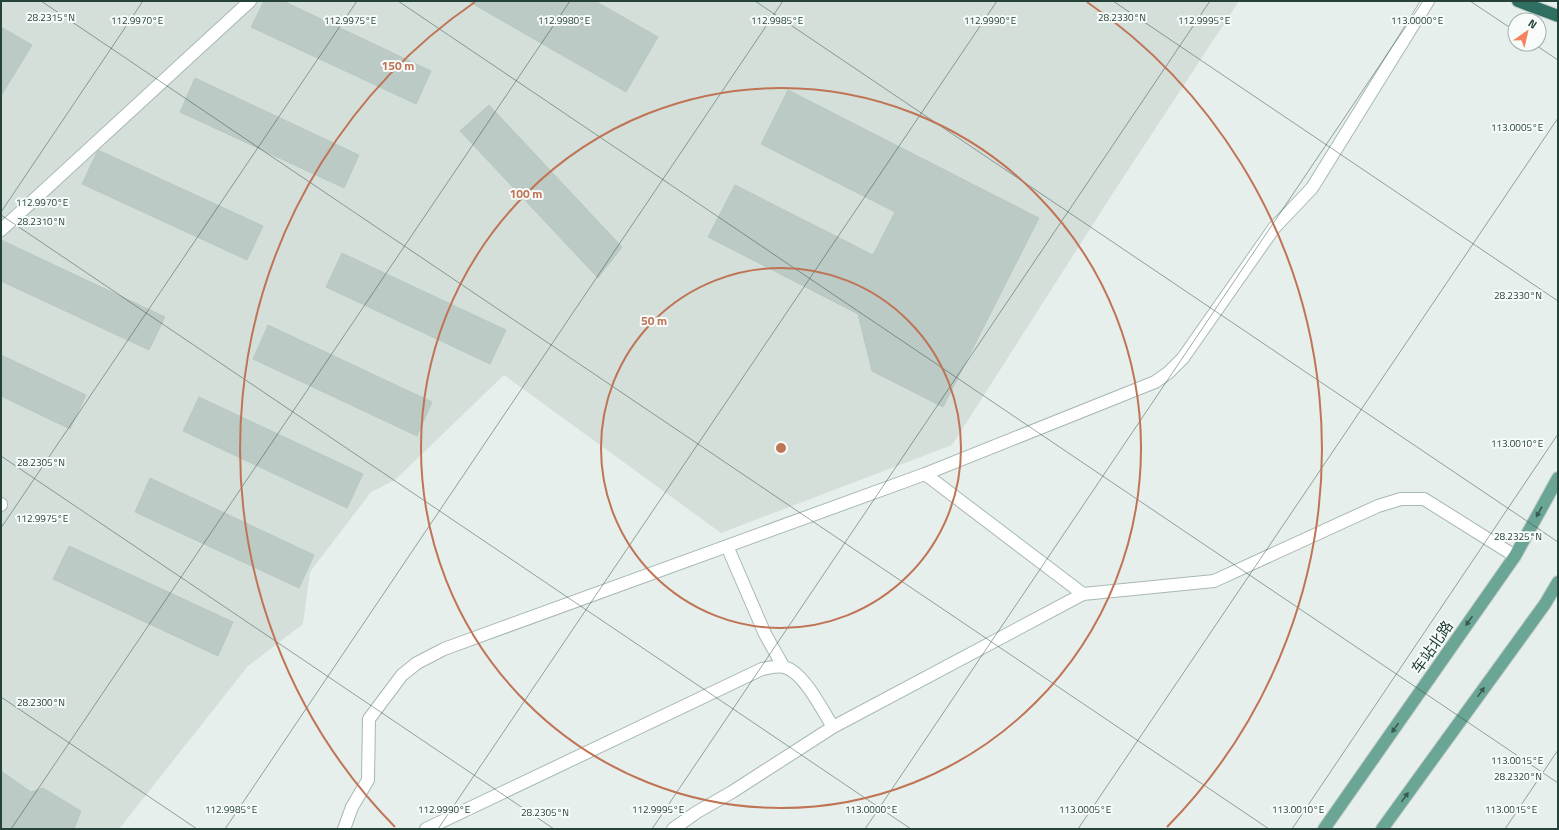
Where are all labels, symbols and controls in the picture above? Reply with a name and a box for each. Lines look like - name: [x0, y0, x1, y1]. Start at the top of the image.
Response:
- text: 28.2315°N: [27, 10, 75, 25]
- text: 28.2330°N: [1098, 10, 1146, 25]
- north arrow: [1507, 12, 1547, 52]
- text: 112.9970°E: [111, 13, 164, 28]
- text: 112.9975°E: [324, 13, 377, 28]
- text: 112.9980°E: [538, 13, 591, 28]
- text: 112.9985°E: [751, 13, 804, 28]
- text: 112.9990°E: [964, 13, 1017, 28]
- text: 112.9995°E: [1178, 13, 1231, 28]
- text: 113.0000°E: [1391, 13, 1444, 28]
- text: N: [1525, 15, 1540, 32]
- text: 150 m: [382, 56, 414, 75]
- text: 113.0005°E: [1491, 120, 1544, 135]
- text: 100 m: [510, 184, 542, 203]
- text: 112.9970°E: [16, 195, 69, 210]
- text: 28.2310°N: [17, 214, 65, 229]
- text: 28.2330°N: [1494, 288, 1542, 303]
- text: 50 m: [641, 311, 667, 330]
- text: 113.0010°E: [1491, 436, 1544, 451]
- centre of rings: [774, 441, 788, 455]
- text: 28.2305°N: [17, 455, 65, 470]
- one-way arrow: [1536, 506, 1543, 518]
- text: 112.9975°E: [16, 511, 69, 526]
- text: 28.2325°N: [1494, 529, 1542, 544]
- street label: 车站北路: [1405, 616, 1459, 678]
- one-way arrow: [1465, 616, 1473, 627]
- one-way arrow: [1477, 687, 1485, 697]
- text: 28.2300°N: [17, 695, 65, 710]
- one-way arrow: [1391, 723, 1399, 733]
- text: 113.0015°E: [1491, 753, 1544, 768]
- text: 28.2320°N: [1494, 769, 1542, 784]
- one-way arrow: [1401, 792, 1409, 803]
- text: 112.9985°E: [205, 802, 258, 817]
- text: 112.9990°E: [418, 802, 471, 817]
- text: 112.9995°E: [632, 802, 685, 817]
- text: 113.0000°E: [845, 802, 898, 817]
- text: 113.0005°E: [1059, 802, 1112, 817]
- text: 113.0010°E: [1272, 802, 1325, 817]
- text: 113.0015°E: [1485, 802, 1538, 817]
- text: 28.2305°N: [521, 805, 569, 820]

